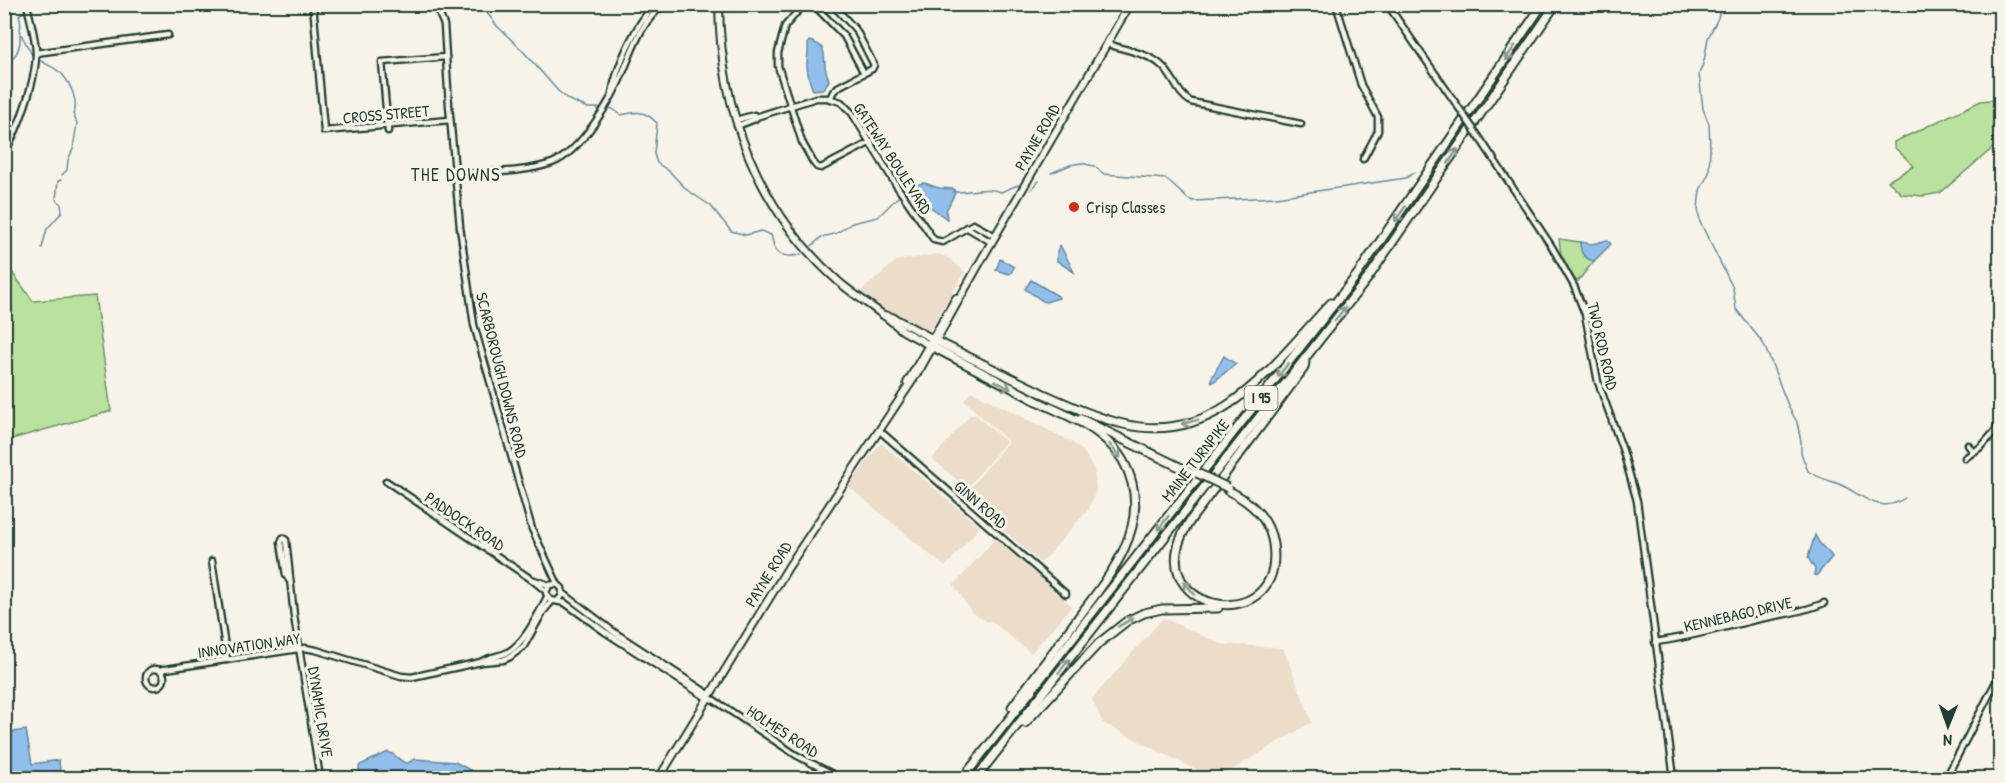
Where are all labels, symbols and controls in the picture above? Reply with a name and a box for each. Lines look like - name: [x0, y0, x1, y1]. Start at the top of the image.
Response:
- one-way arrow: [1504, 44, 1516, 61]
- street label: GATEWAY BOULEVARD: [849, 98, 938, 218]
- street label: CROSS STREET: [342, 99, 431, 129]
- street label: PAYNE ROAD: [1009, 99, 1065, 174]
- one-way arrow: [1447, 148, 1459, 164]
- district label: THE DOWNS: [411, 162, 501, 187]
- place label: Crisp Classes: [1086, 196, 1165, 218]
- marker: Crisp Classes: [1067, 200, 1081, 214]
- one-way arrow: [1394, 205, 1406, 222]
- street label: SCARBOROUGH DOWNS ROAD: [471, 290, 533, 460]
- street label: TWO ROD ROAD: [1582, 300, 1624, 392]
- one-way arrow: [1333, 307, 1346, 323]
- one-way arrow: [1277, 362, 1290, 378]
- one-way arrow: [994, 379, 1012, 391]
- road number: I 95: [1244, 386, 1278, 410]
- street label: MAINE TURNPIKE: [1156, 414, 1234, 506]
- one-way arrow: [1181, 417, 1200, 429]
- one-way arrow: [1109, 442, 1122, 458]
- street label: GINN ROAD: [950, 475, 1013, 533]
- street label: PADDOCK ROAD: [421, 486, 510, 556]
- one-way arrow: [1156, 515, 1169, 531]
- street label: PAYNE ROAD: [739, 537, 797, 611]
- one-way arrow: [1182, 581, 1196, 596]
- street label: KENNEBAGO DRIVE: [1682, 591, 1794, 637]
- one-way arrow: [1117, 616, 1134, 628]
- street label: INNOVATION WAY: [196, 627, 302, 663]
- one-way arrow: [1058, 659, 1071, 675]
- street label: DYNAMIC DRIVE: [303, 665, 339, 759]
- north arrow: [1918, 696, 1978, 756]
- street label: HOLMES ROAD: [743, 700, 824, 763]
- text: N: [1943, 730, 1952, 752]

